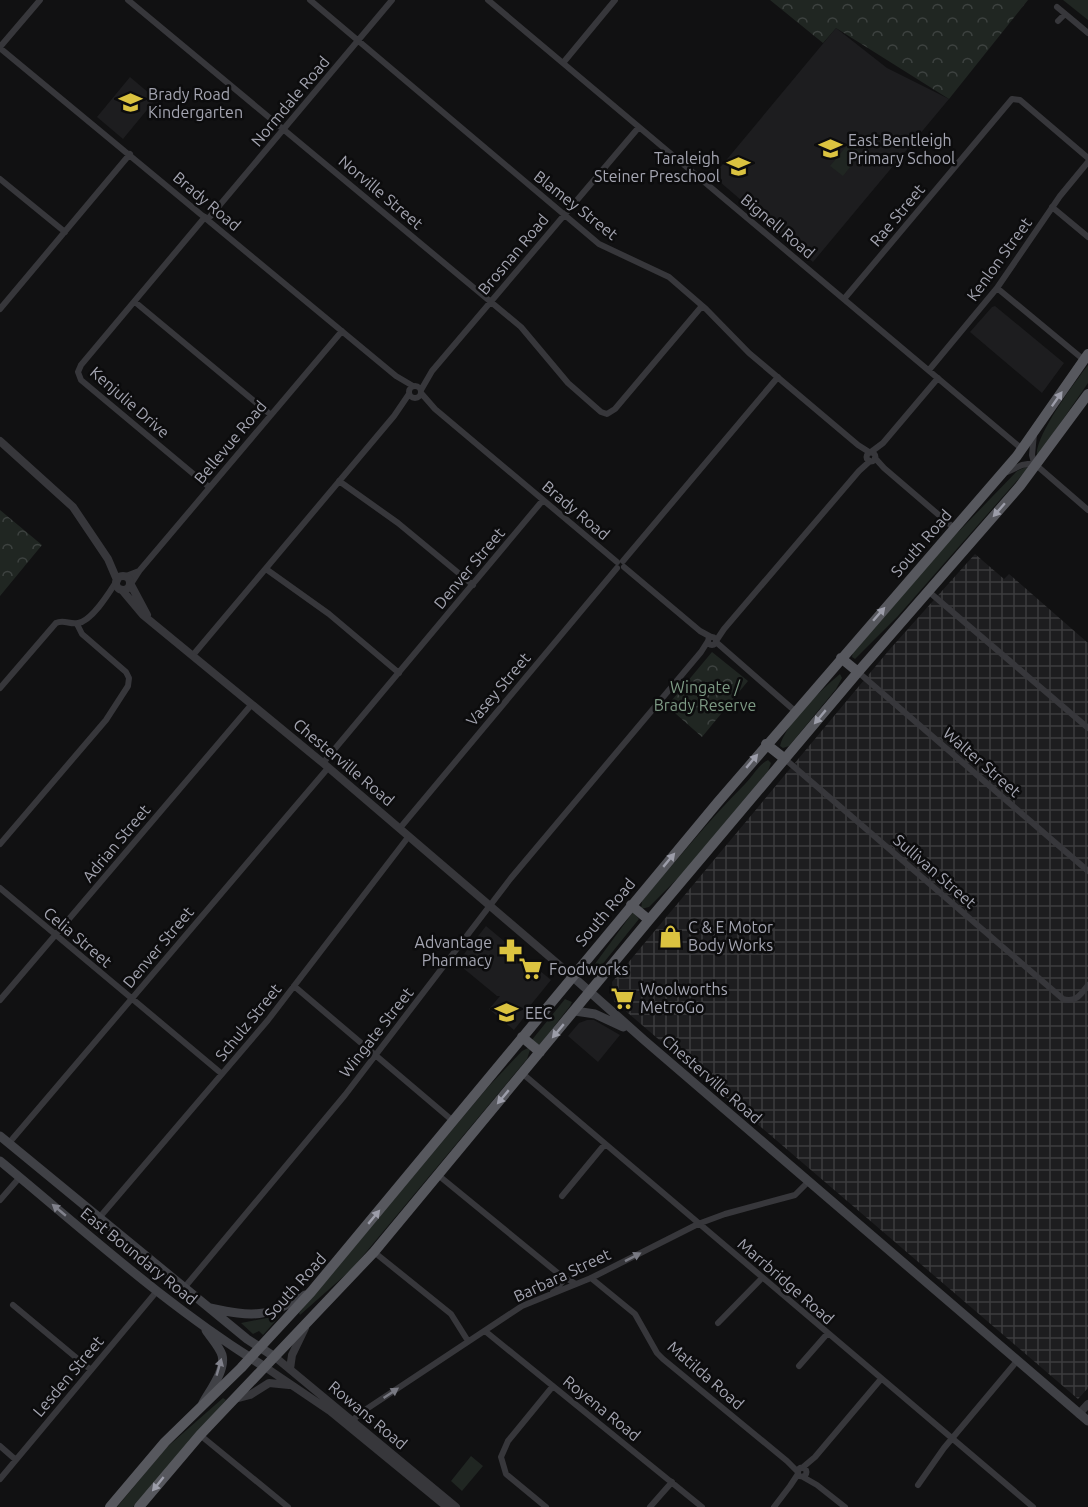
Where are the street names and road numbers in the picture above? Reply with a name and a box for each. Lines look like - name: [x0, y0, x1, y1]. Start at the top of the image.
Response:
- street label: Normdale Road: [247, 52, 333, 150]
- street label: Norville Street: [335, 152, 427, 233]
- street label: Blamey Street: [531, 167, 622, 244]
- street label: Brady Road: [170, 168, 244, 234]
- street label: Rae Street: [866, 180, 929, 250]
- street label: Bignell Road: [738, 190, 818, 262]
- street label: Brosnan Road: [474, 210, 552, 298]
- street label: Kenlon Street: [963, 213, 1036, 304]
- street label: Kenjulie Drive: [87, 363, 173, 441]
- street label: Bellevue Road: [190, 397, 270, 487]
- street label: Brady Road: [539, 477, 613, 543]
- street label: South Road: [887, 506, 955, 580]
- street label: Denver Street: [430, 523, 509, 612]
- street label: Vasey Street: [462, 648, 534, 729]
- street label: Chesterville Road: [290, 715, 398, 809]
- street label: Walter Street: [940, 724, 1025, 801]
- street label: Adrian Street: [78, 800, 154, 885]
- street label: Sullivan Street: [890, 830, 980, 912]
- street label: South Road: [571, 874, 639, 950]
- street label: Denver Street: [119, 902, 198, 991]
- street label: Celia Street: [40, 903, 116, 971]
- street label: Schulz Street: [211, 979, 285, 1064]
- street label: Wingate Street: [335, 983, 417, 1080]
- street label: Chesterville Road: [659, 1031, 765, 1127]
- street label: East Boundary Road: [77, 1204, 201, 1308]
- street label: Marrbridge Road: [734, 1234, 838, 1328]
- street label: Barbara Street: [511, 1244, 614, 1305]
- street label: South Road: [261, 1249, 329, 1323]
- street label: Lesden Street: [29, 1332, 107, 1420]
- street label: Matilda Road: [664, 1337, 748, 1413]
- street label: Royena Road: [560, 1372, 644, 1444]
- street label: Rowans Road: [325, 1377, 411, 1453]

